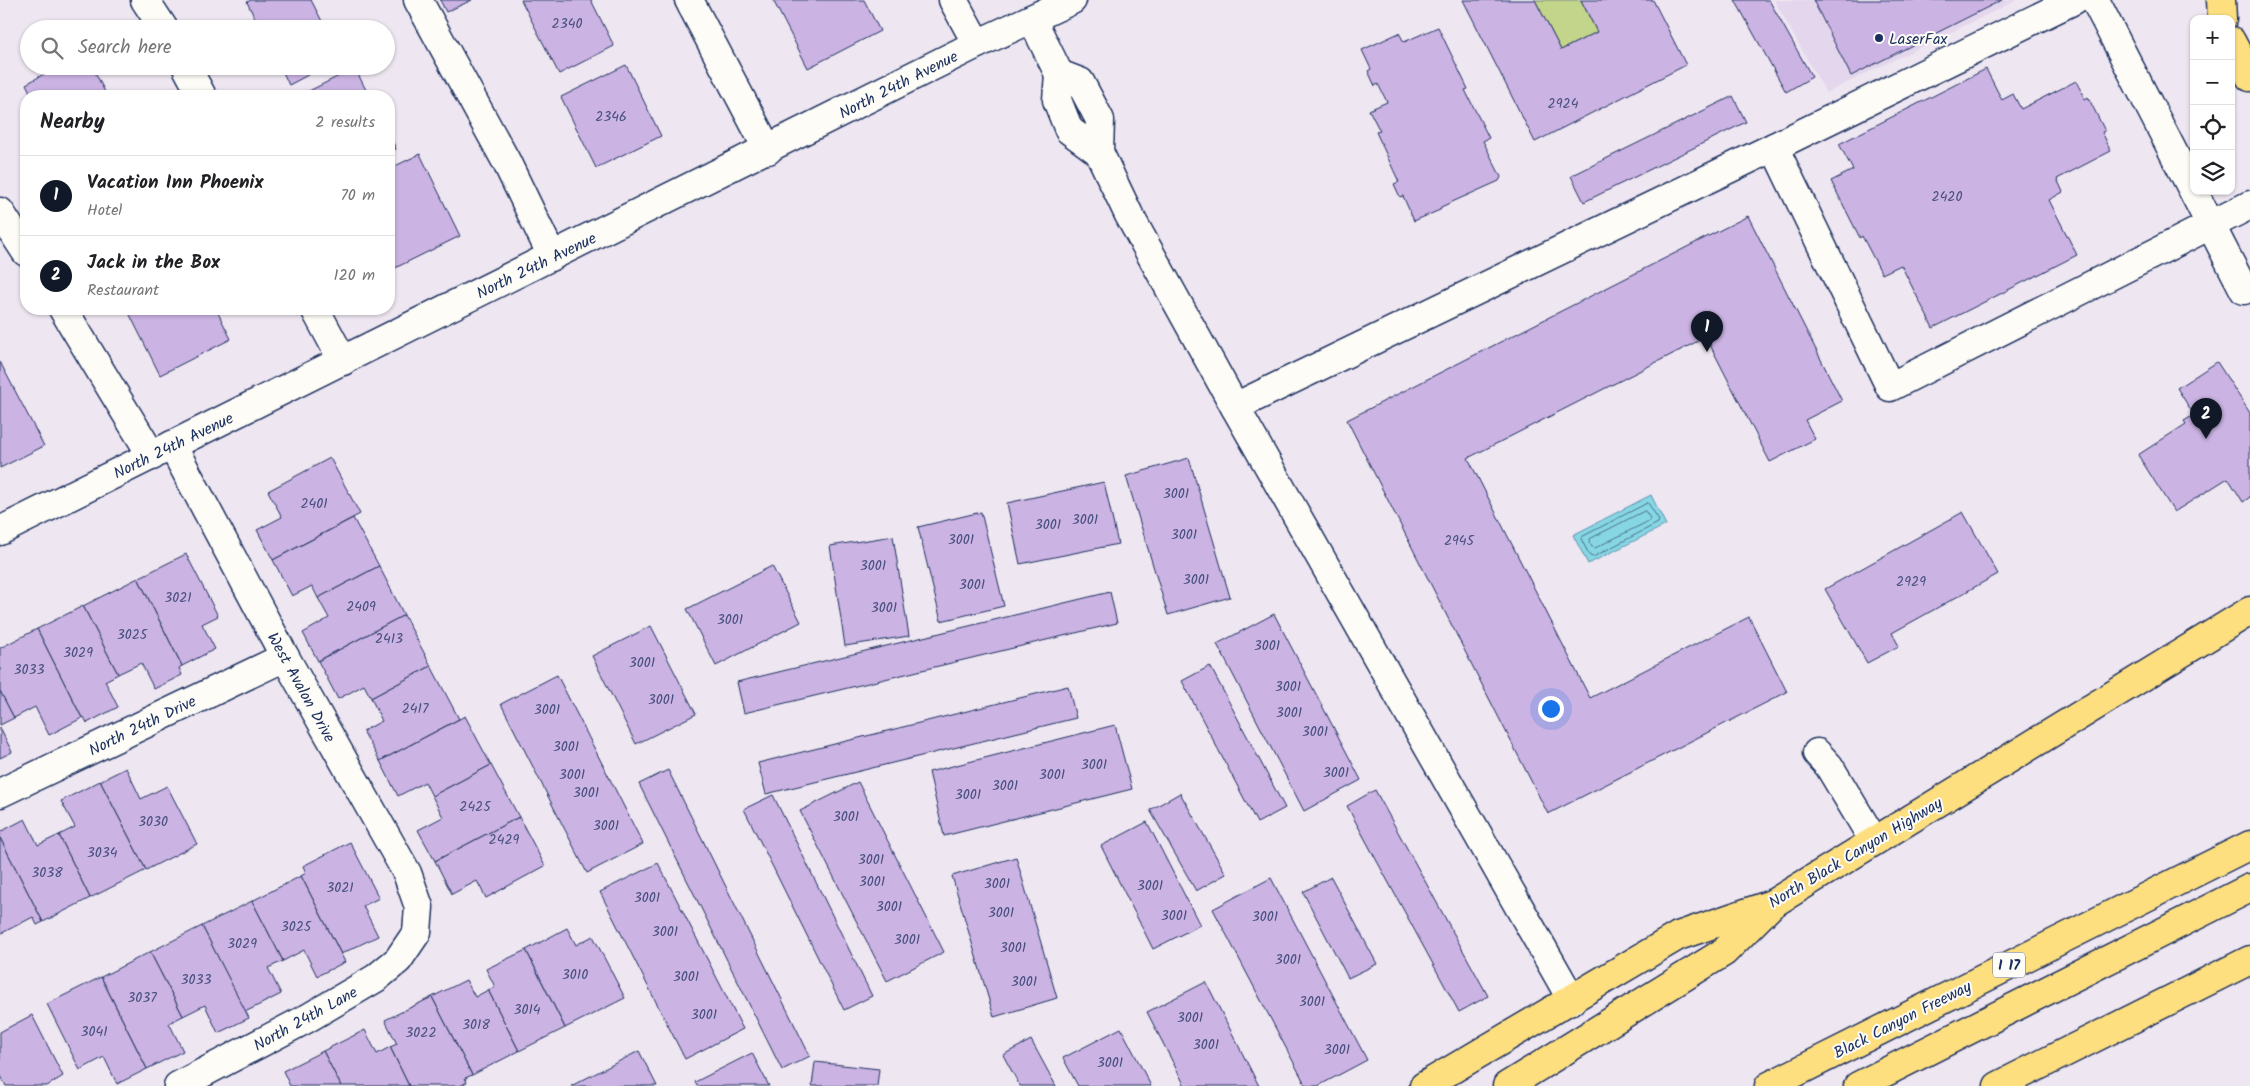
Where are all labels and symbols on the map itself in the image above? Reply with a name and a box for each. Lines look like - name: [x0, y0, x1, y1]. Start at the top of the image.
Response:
- house number: 2340: [552, 13, 582, 35]
- place label: LaserFax: [1889, 27, 1948, 52]
- marker: LaserFax: [1873, 32, 1885, 44]
- street label: North 24th Avenue: [835, 44, 963, 126]
- house number: 2924: [1548, 93, 1579, 115]
- house number: 2346: [595, 106, 627, 128]
- house number: 2420: [1932, 186, 1962, 208]
- street label: North 24th Avenue: [472, 226, 601, 306]
- pin: 1: [1691, 311, 1723, 352]
- pin: 2: [2190, 398, 2222, 439]
- street label: North 24th Avenue: [109, 406, 238, 486]
- house number: 3001: [1163, 483, 1189, 505]
- house number: 2401: [300, 493, 328, 515]
- house number: 3001: [1072, 509, 1098, 531]
- house number: 3001: [1035, 514, 1061, 536]
- house number: 3001: [1171, 524, 1197, 546]
- house number: 3001: [948, 529, 974, 551]
- house number: 2945: [1444, 530, 1476, 552]
- house number: 3001: [860, 555, 886, 577]
- house number: 3001: [1183, 569, 1209, 591]
- house number: 2929: [1896, 571, 1926, 593]
- house number: 3001: [959, 574, 985, 596]
- house number: 3021: [164, 587, 192, 609]
- house number: 2409: [346, 596, 376, 618]
- house number: 3001: [871, 597, 897, 619]
- house number: 3001: [717, 609, 743, 631]
- house number: 3025: [117, 624, 149, 646]
- street label: West Avalon Drive: [260, 628, 341, 747]
- house number: 2413: [375, 628, 403, 650]
- house number: 3001: [1254, 635, 1280, 657]
- house number: 3029: [63, 642, 93, 664]
- house number: 3001: [629, 652, 655, 674]
- house number: 3033: [14, 659, 44, 681]
- house number: 3001: [1275, 676, 1301, 698]
- street label: North 24th Drive: [84, 689, 201, 763]
- house number: 3001: [648, 689, 674, 711]
- your location: [1538, 696, 1564, 722]
- house number: 2417: [402, 698, 429, 720]
- house number: 3001: [534, 699, 560, 721]
- house number: 3001: [1276, 702, 1302, 724]
- house number: 3001: [1302, 721, 1328, 743]
- house number: 3001: [553, 736, 579, 758]
- house number: 3001: [1081, 754, 1107, 776]
- house number: 3001: [1323, 762, 1349, 784]
- house number: 3001: [559, 764, 585, 786]
- house number: 3001: [1039, 764, 1065, 786]
- house number: 3001: [992, 775, 1018, 797]
- house number: 3001: [573, 782, 599, 804]
- house number: 3001: [955, 784, 981, 806]
- street label: North Black Canyon Highway: [1764, 791, 1948, 915]
- house number: 2425: [459, 796, 492, 818]
- house number: 3001: [833, 806, 859, 828]
- house number: 3030: [138, 811, 168, 833]
- house number: 3001: [593, 815, 619, 837]
- house number: 2429: [489, 829, 520, 851]
- house number: 3034: [87, 842, 118, 864]
- house number: 3001: [858, 849, 884, 871]
- house number: 3038: [31, 862, 63, 884]
- house number: 3001: [859, 871, 885, 893]
- house number: 3001: [984, 873, 1010, 895]
- house number: 3001: [1137, 875, 1163, 897]
- house number: 3021: [326, 877, 354, 899]
- house number: 3001: [634, 887, 660, 909]
- house number: 3001: [876, 896, 902, 918]
- house number: 3001: [988, 902, 1014, 924]
- house number: 3001: [1161, 905, 1187, 927]
- house number: 3001: [1252, 906, 1278, 928]
- house number: 3025: [281, 916, 313, 938]
- house number: 3001: [652, 921, 678, 943]
- house number: 3001: [894, 929, 920, 951]
- house number: 3029: [227, 933, 257, 955]
- house number: 3001: [1000, 937, 1026, 959]
- house number: 3001: [1275, 949, 1301, 971]
- road number: I 17: [1993, 952, 2025, 978]
- house number: 3010: [562, 964, 588, 986]
- house number: 3001: [673, 966, 699, 988]
- house number: 3033: [181, 969, 211, 991]
- house number: 3001: [1011, 971, 1037, 993]
- street label: Black Canyon Freeway: [1829, 975, 1976, 1066]
- street label: North 24th Lane: [249, 980, 362, 1058]
- house number: 3037: [127, 987, 157, 1009]
- house number: 3001: [1299, 991, 1325, 1013]
- house number: 3014: [513, 999, 541, 1021]
- house number: 3001: [691, 1004, 717, 1026]
- house number: 3001: [1177, 1007, 1203, 1029]
- house number: 3018: [462, 1014, 490, 1036]
- house number: 3041: [80, 1021, 108, 1043]
- house number: 3022: [405, 1022, 437, 1044]
- house number: 3001: [1193, 1034, 1219, 1056]
- house number: 3001: [1324, 1039, 1350, 1061]
- house number: 3001: [1097, 1052, 1123, 1074]

